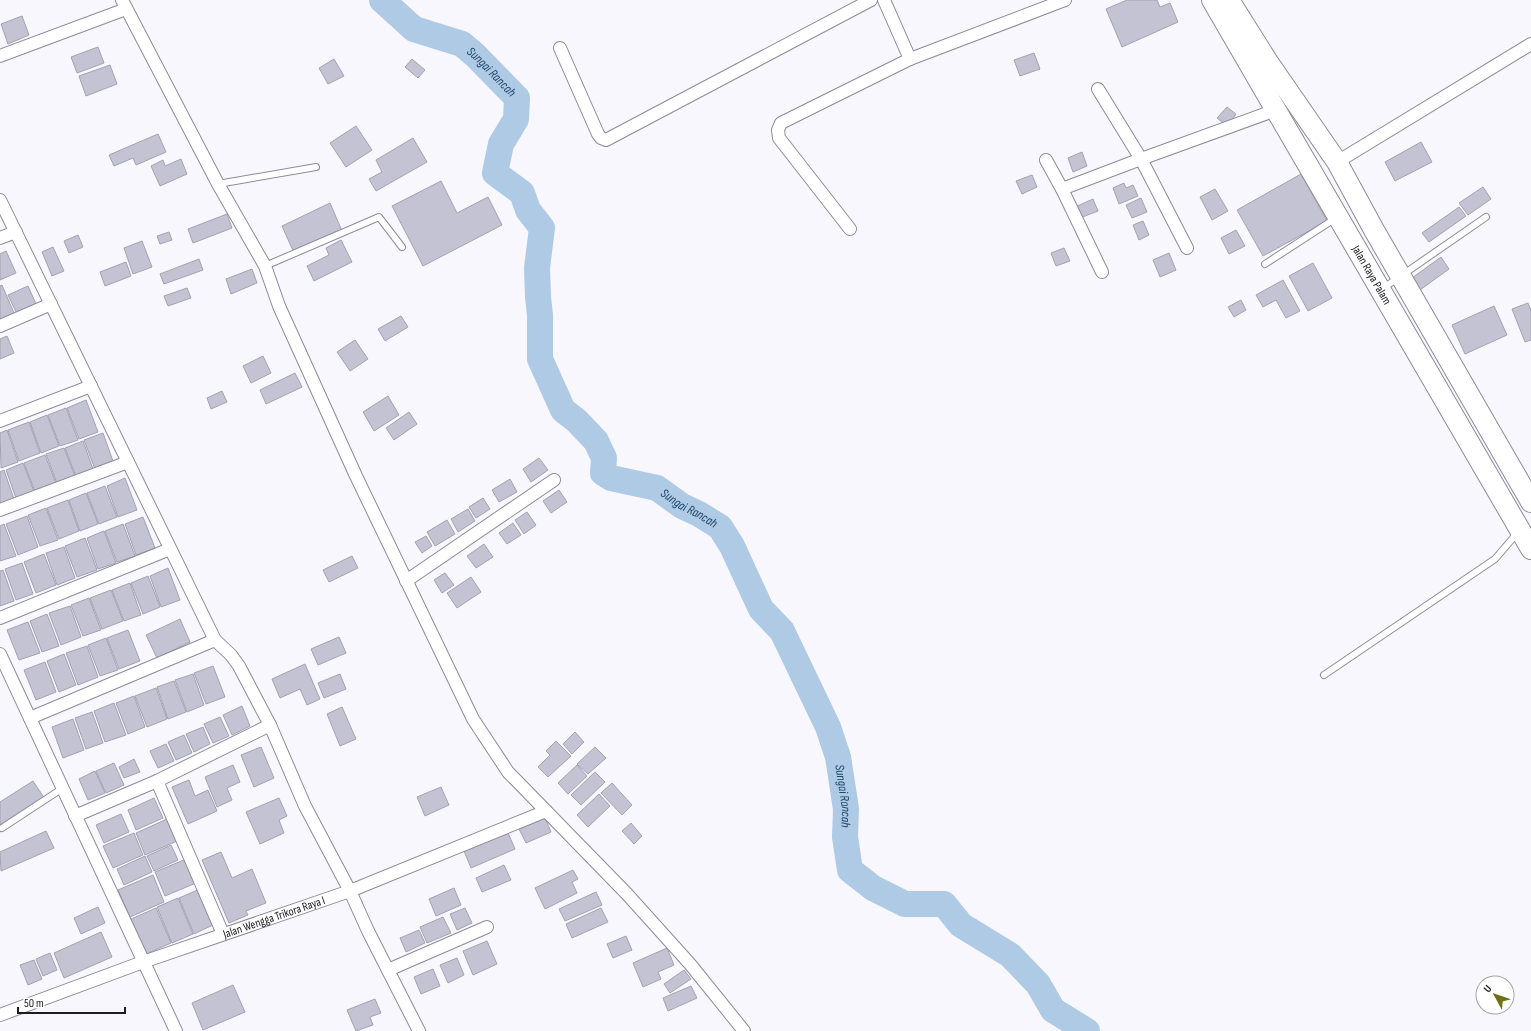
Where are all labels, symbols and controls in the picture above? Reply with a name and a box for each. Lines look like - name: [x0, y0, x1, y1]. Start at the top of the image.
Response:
- water label: Sungai Rancah: [464, 44, 520, 101]
- street label: Jalan Raya Palam: [1348, 242, 1395, 308]
- water label: Sungai Rancah: [657, 485, 721, 532]
- water label: Sungai Rancah: [831, 763, 854, 828]
- street label: Jalan Wengga Trikora Raya I: [220, 893, 327, 942]
- north arrow: [1475, 975, 1515, 1015]
- text: U: [1481, 982, 1495, 995]
- scale bar: [18, 989, 125, 1015]
- text: 50 m: [24, 996, 44, 1011]

